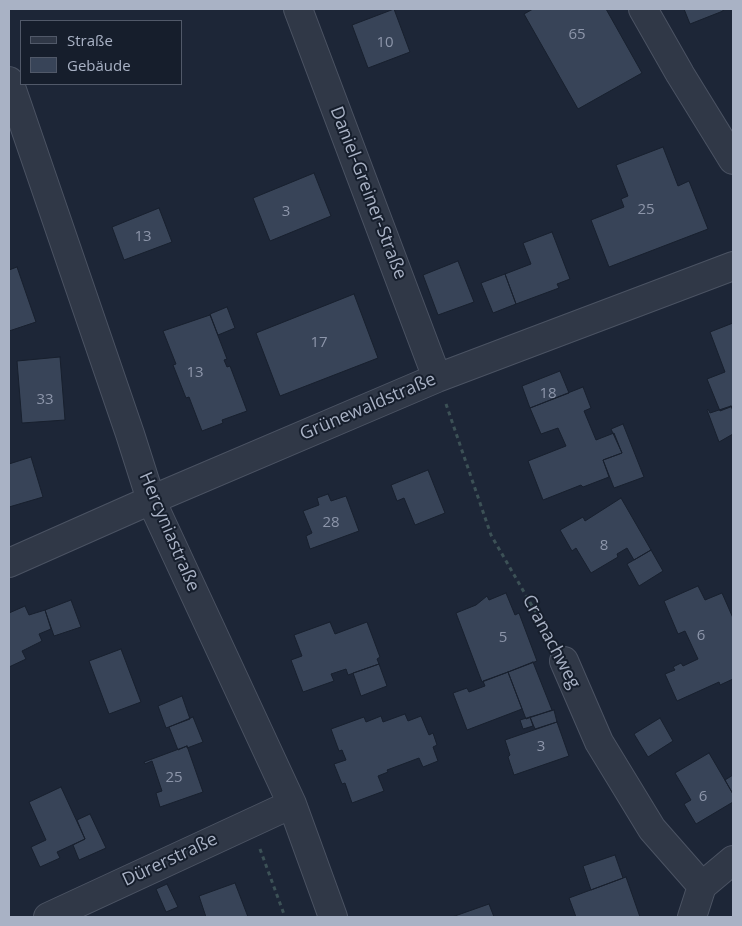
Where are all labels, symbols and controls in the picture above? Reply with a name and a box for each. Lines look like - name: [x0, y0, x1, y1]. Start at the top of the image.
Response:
- legend: [20, 20, 182, 85]
- house number: 65: [568, 26, 586, 44]
- text: Straße: [67, 30, 113, 50]
- house number: 10: [376, 34, 394, 52]
- text: Gebäude: [67, 55, 131, 75]
- street label: Daniel-Greiner-Straße: [325, 104, 411, 282]
- house number: 25: [637, 201, 655, 219]
- house number: 3: [282, 203, 290, 221]
- house number: 13: [134, 228, 152, 246]
- house number: 17: [310, 334, 328, 352]
- house number: 13: [186, 364, 204, 382]
- street label: Grünewaldstraße: [297, 369, 439, 445]
- house number: 18: [539, 385, 557, 403]
- house number: 33: [36, 391, 54, 409]
- street label: Hercyniastraße: [134, 469, 204, 595]
- house number: 28: [322, 514, 340, 532]
- house number: 8: [600, 537, 608, 555]
- street label: Cranachweg: [517, 591, 585, 693]
- house number: 6: [697, 627, 705, 645]
- house number: 5: [499, 629, 507, 647]
- house number: 3: [537, 738, 545, 756]
- house number: 25: [165, 769, 183, 787]
- house number: 6: [699, 788, 707, 806]
- street label: Dürerstraße: [119, 829, 221, 891]

